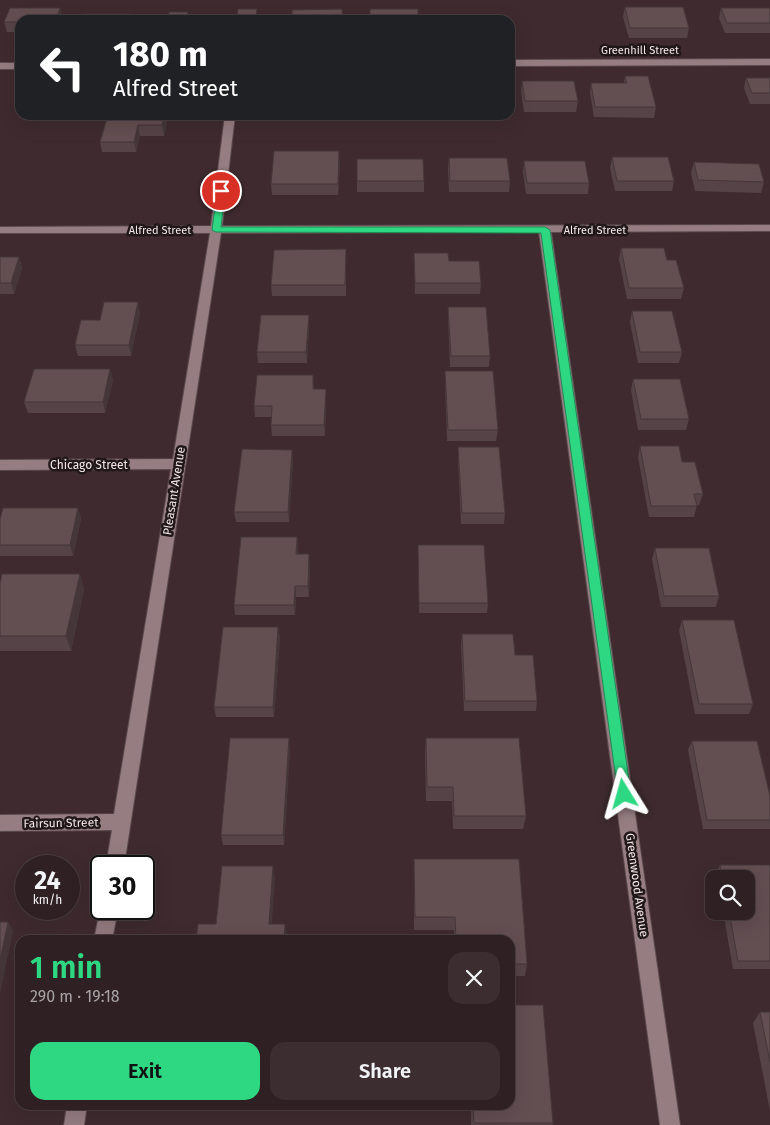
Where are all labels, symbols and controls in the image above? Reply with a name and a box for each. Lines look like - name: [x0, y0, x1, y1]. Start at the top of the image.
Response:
- text: 180 m: [113, 33, 208, 75]
- icon: left: [30, 35, 95, 100]
- street label: Greenhill Street: [601, 44, 679, 57]
- text: Alfred Street: [113, 75, 238, 102]
- pin: [200, 170, 242, 212]
- icon: arrive: [207, 177, 235, 205]
- street label: Alfred Street: [129, 224, 191, 237]
- street label: Alfred Street: [564, 224, 626, 237]
- street label: Pleasant Avenue: [160, 446, 188, 536]
- street label: Chicago Street: [50, 458, 129, 472]
- position arrow: [597, 767, 649, 819]
- street label: Fairsun Street: [23, 815, 99, 831]
- street label: Greenwood Avenue: [623, 832, 651, 938]
- speed limit sign: 30: [90, 855, 155, 920]
- text: 24: [34, 866, 61, 896]
- map controls: [705, 870, 755, 920]
- button: search: [705, 870, 755, 920]
- text: km/h: [33, 893, 62, 907]
- text: 1 min: [30, 950, 102, 986]
- button: close: [448, 952, 500, 1004]
- text: 290 m · 19:18: [30, 987, 120, 1006]
- button: Exit: [30, 1042, 260, 1100]
- button: Share: [270, 1042, 500, 1100]

